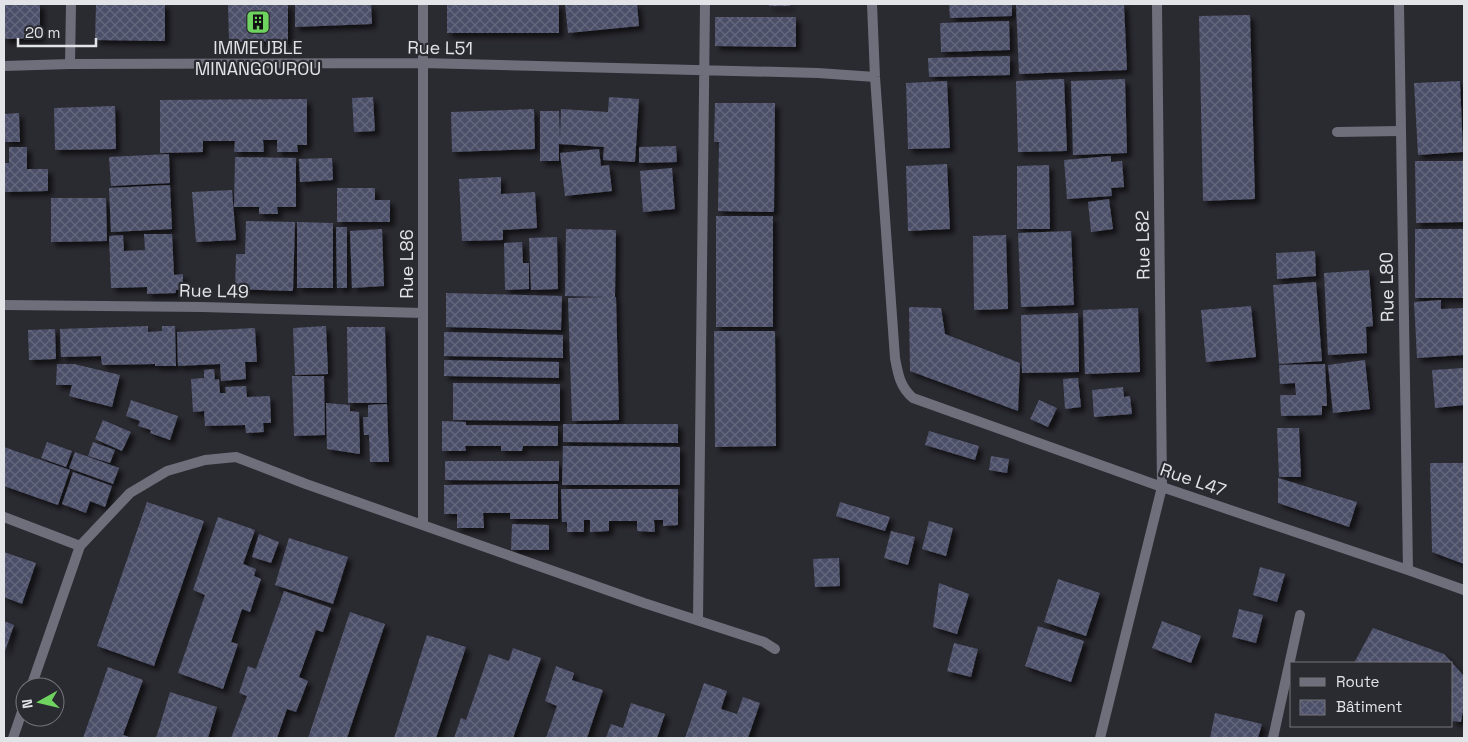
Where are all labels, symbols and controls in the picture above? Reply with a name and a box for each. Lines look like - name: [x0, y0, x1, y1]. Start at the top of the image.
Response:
- building icon: IMMEUBLE MINANGOUROU: [245, 9, 271, 35]
- scale bar: [18, 15, 95, 47]
- text: 20 m: [25, 23, 60, 42]
- street label: Rue L51: [407, 35, 473, 60]
- place label: IMMEUBLE MINANGOUROU: [195, 36, 321, 80]
- street label: Rue L82: [1130, 210, 1155, 280]
- street label: Rue L86: [395, 229, 418, 299]
- street label: Rue L80: [1374, 252, 1399, 322]
- street label: Rue L49: [179, 278, 249, 303]
- street label: Rue L47: [1157, 458, 1229, 502]
- legend: [1290, 662, 1453, 727]
- text: Route: [1336, 672, 1380, 691]
- north arrow: [15, 677, 65, 727]
- text: Bâtiment: [1336, 697, 1402, 716]
- text: N: [18, 698, 37, 710]

